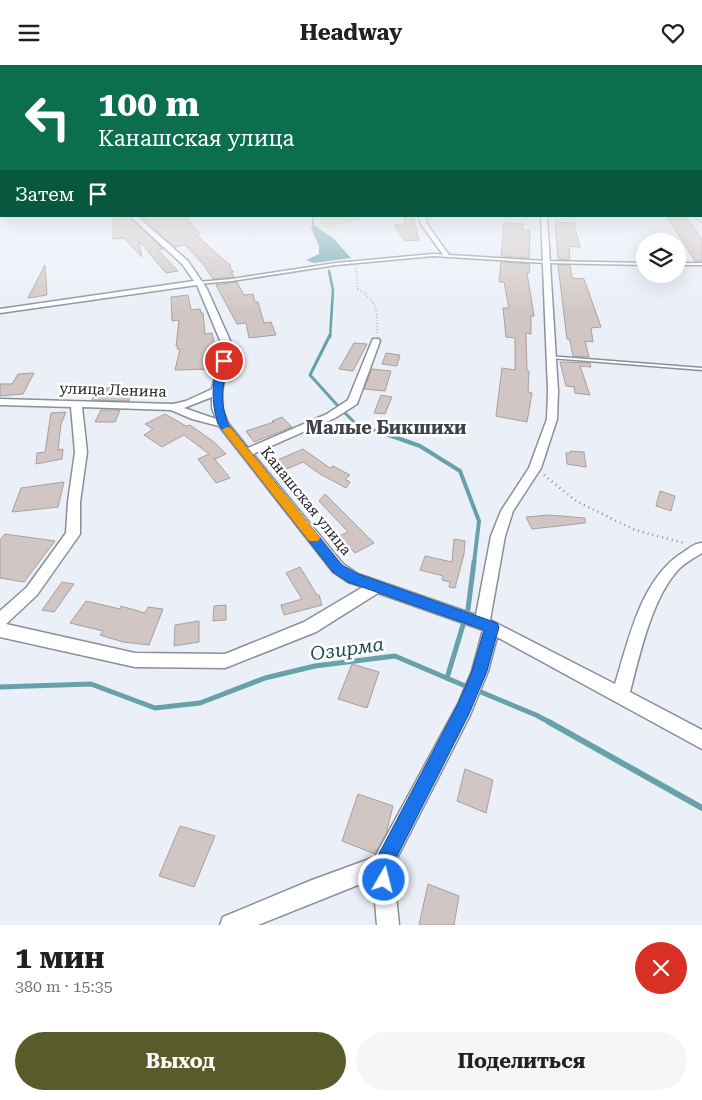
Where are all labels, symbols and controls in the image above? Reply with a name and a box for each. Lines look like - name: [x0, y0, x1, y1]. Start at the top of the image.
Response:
- icon: menu: [15, 19, 43, 47]
- icon: heart: [659, 19, 687, 47]
- text: Headway: [300, 20, 402, 45]
- text: 100 m: [98, 84, 199, 125]
- icon: left: [15, 85, 80, 150]
- text: Канашская улица: [98, 126, 295, 151]
- icon: arrive: [84, 180, 112, 208]
- text: Затем: [15, 183, 74, 206]
- map controls: [636, 233, 686, 283]
- button: layers: [636, 233, 686, 283]
- pin: [203, 340, 245, 382]
- icon: arrive: [210, 347, 238, 375]
- street label: улица Ленина: [59, 379, 167, 401]
- district label: Малые Бикшихи: [306, 417, 466, 438]
- street label: Канашская улица: [257, 443, 355, 559]
- water label: Озирма: [309, 632, 385, 666]
- position arrow: [357, 853, 409, 905]
- text: 1 мин: [15, 940, 105, 975]
- button: close: [635, 942, 687, 994]
- text: 380 m · 15:35: [15, 977, 113, 996]
- button: Выход: [15, 1032, 346, 1090]
- button: Поделиться: [356, 1032, 687, 1090]

